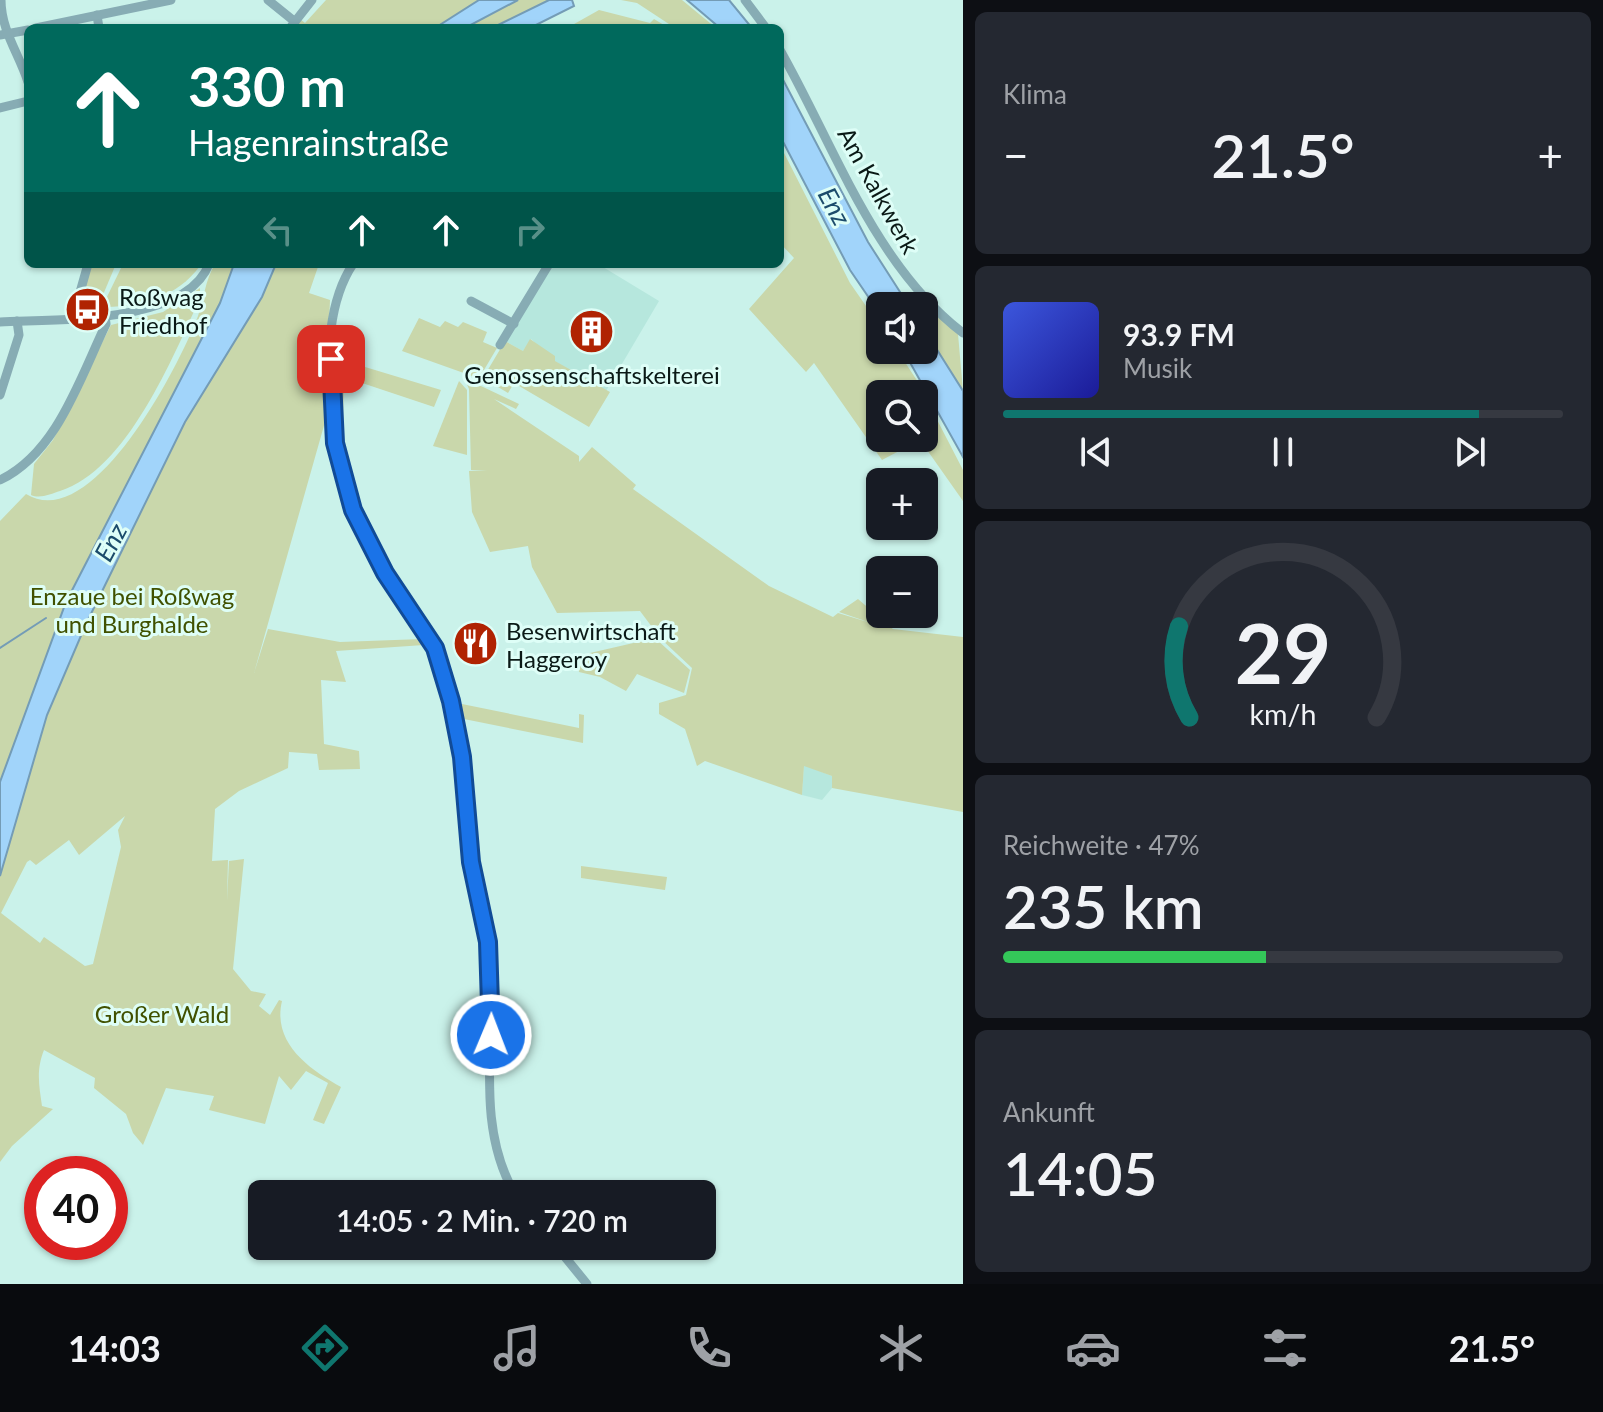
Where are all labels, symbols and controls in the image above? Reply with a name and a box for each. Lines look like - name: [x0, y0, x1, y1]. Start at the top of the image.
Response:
- text: 330 m: [188, 52, 346, 119]
- icon: ahead: [56, 56, 160, 160]
- text: Klima: [1003, 78, 1067, 110]
- text: 21.5°: [1211, 119, 1355, 191]
- text: Hagenrainstraße: [188, 120, 449, 164]
- street label: Am Kalkwerk: [832, 122, 926, 259]
- text: −: [1003, 129, 1029, 181]
- text: +: [1537, 129, 1563, 181]
- water label: Enz: [812, 181, 858, 231]
- icon: left: [256, 208, 300, 252]
- icon: ahead: [340, 208, 384, 252]
- icon: ahead: [424, 208, 468, 252]
- icon: right: [508, 208, 552, 252]
- place label: Roßwag Friedhof: [119, 282, 208, 339]
- bus stop icon: Roßwag Friedhof: [64, 286, 112, 334]
- map controls: [866, 292, 938, 628]
- button: sound: [866, 292, 938, 364]
- building icon: Genossenschaftskelterei: [568, 308, 616, 356]
- text: 93.9 FM: [1123, 316, 1235, 352]
- pin: [297, 325, 365, 393]
- icon: arrive: [309, 337, 353, 381]
- text: Musik: [1123, 352, 1192, 384]
- place label: Genossenschaftskelterei: [464, 360, 720, 389]
- button: search: [866, 380, 938, 452]
- icon: previous: [1074, 430, 1118, 474]
- icon: pause: [1261, 430, 1305, 474]
- icon: next: [1448, 430, 1492, 474]
- button: +: [866, 468, 938, 540]
- water label: Enz: [87, 518, 133, 566]
- button: −: [866, 556, 938, 628]
- park label: Enzaue bei Roßwag und Burghalde: [30, 581, 234, 638]
- text: 29: [1235, 602, 1331, 702]
- place label: Besenwirtschaft Haggeroy: [506, 616, 676, 673]
- restaurant icon: Besenwirtschaft Haggeroy: [451, 620, 499, 668]
- text: km/h: [1250, 697, 1316, 731]
- text: Reichweite · 47%: [1003, 829, 1200, 861]
- text: 235 km: [1003, 870, 1204, 942]
- position arrow: [449, 993, 533, 1077]
- park label: Großer Wald: [95, 999, 229, 1028]
- text: Ankunft: [1003, 1096, 1095, 1128]
- text: 14:05: [1003, 1137, 1157, 1209]
- speed limit sign: 40: [24, 1156, 128, 1260]
- text: 14:05 · 2 Min. · 720 m: [336, 1202, 628, 1238]
- icon: directions: [297, 1320, 353, 1376]
- icon: music: [489, 1320, 545, 1376]
- icon: phone: [681, 1320, 737, 1376]
- icon: climate: [873, 1320, 929, 1376]
- icon: car: [1065, 1320, 1121, 1376]
- icon: filters: [1257, 1320, 1313, 1376]
- text: 14:03: [68, 1326, 161, 1370]
- text: 21.5°: [1449, 1326, 1535, 1370]

